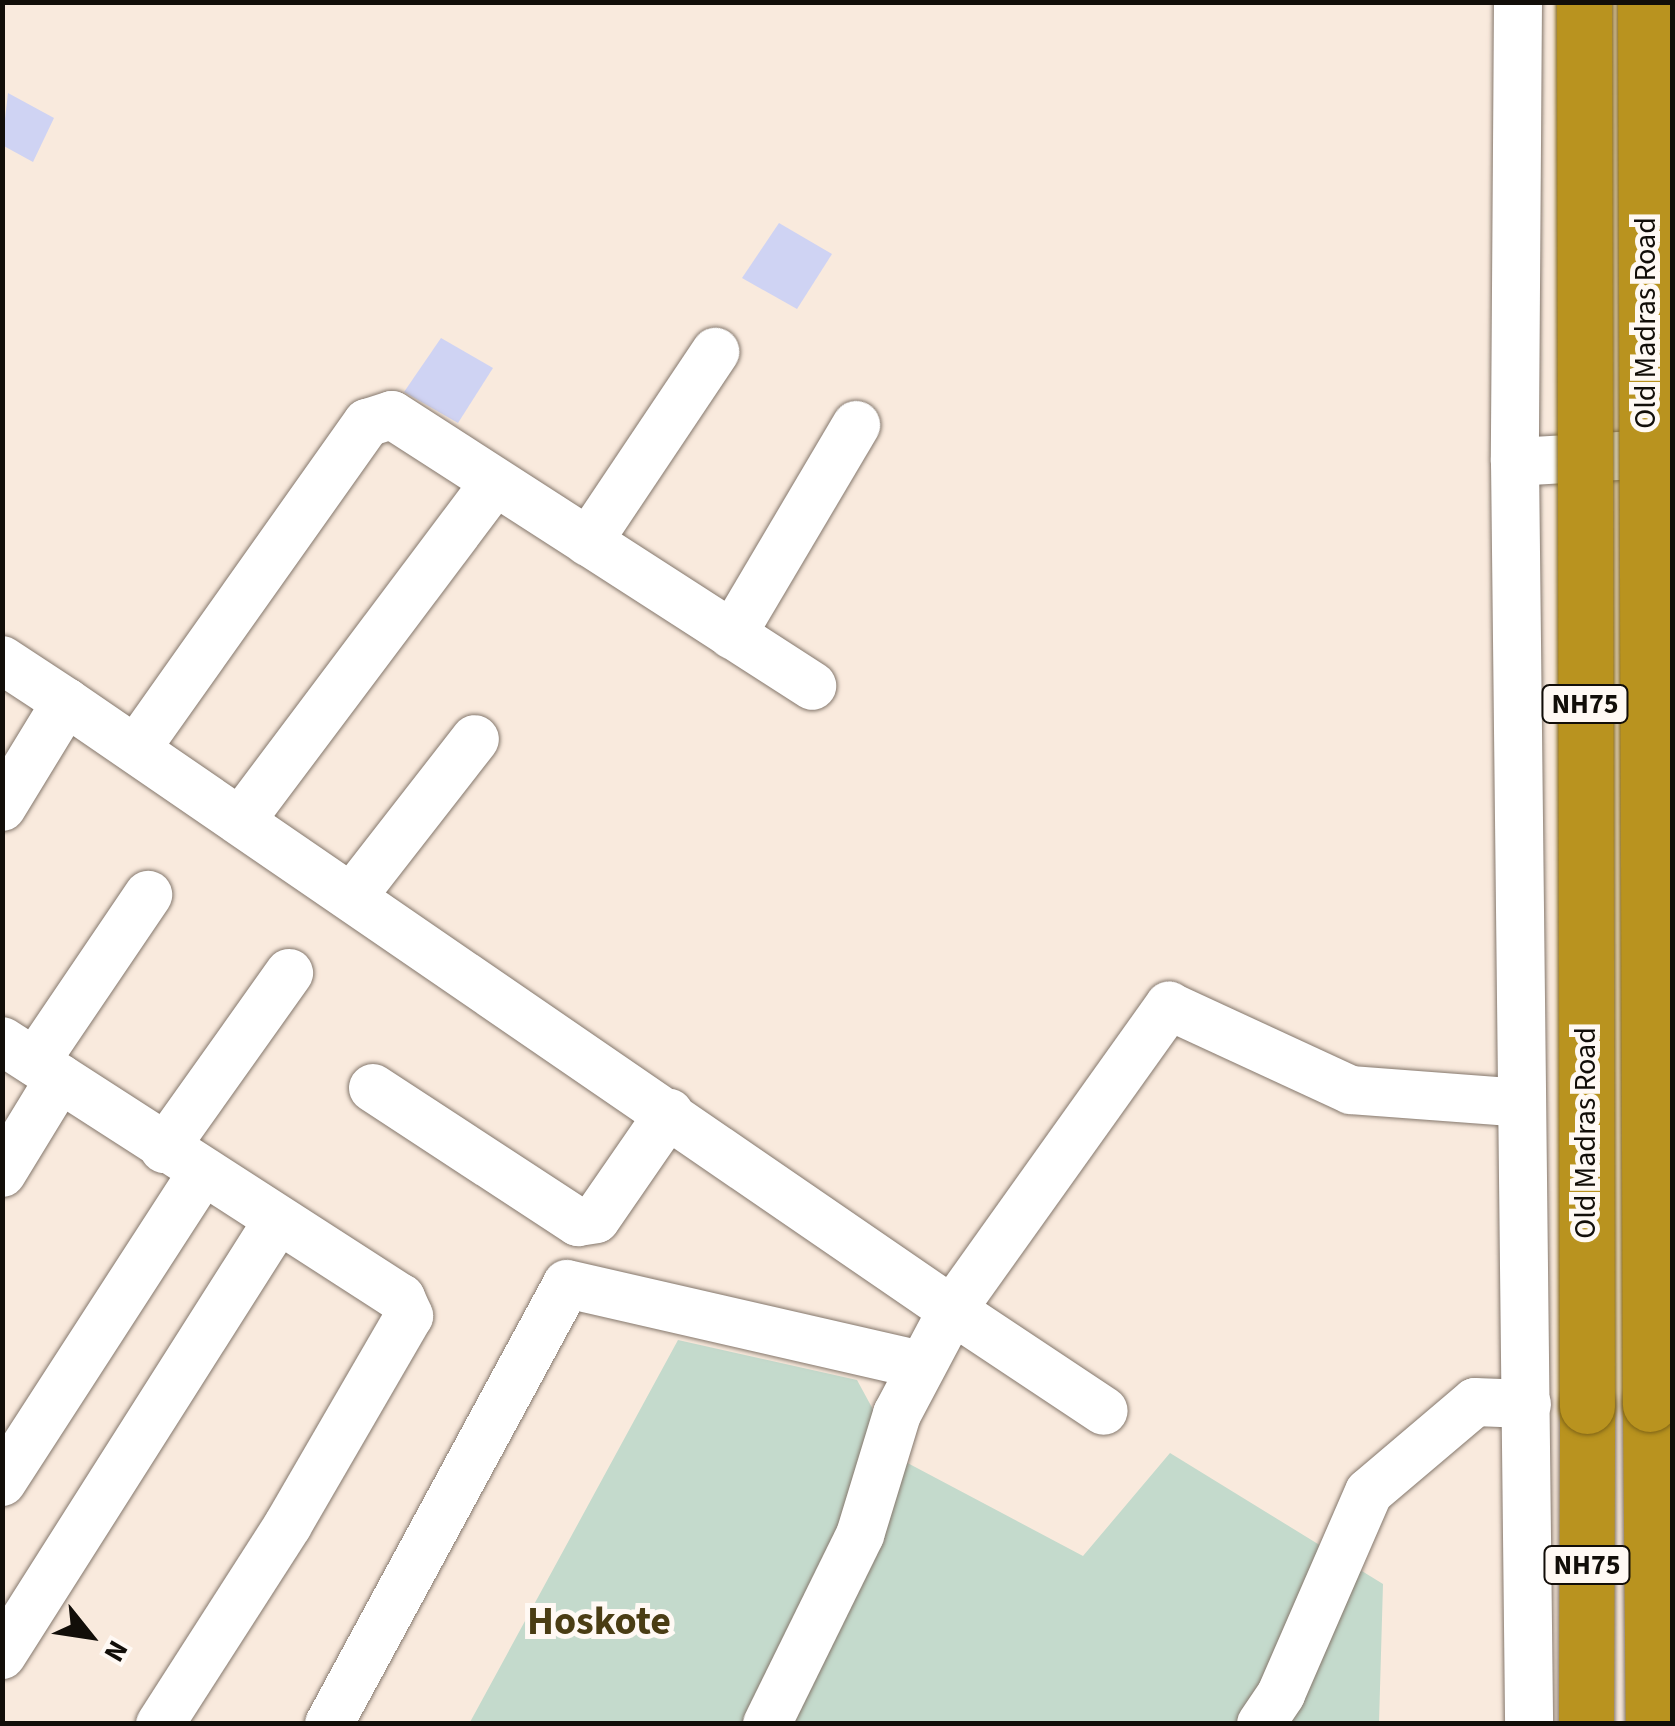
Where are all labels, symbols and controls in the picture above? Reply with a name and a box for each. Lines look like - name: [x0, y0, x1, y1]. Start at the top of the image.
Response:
- street label: Old Madras Road: [1628, 217, 1664, 429]
- road number: NH75: [1540, 681, 1630, 727]
- street label: Old Madras Road: [1568, 1027, 1604, 1239]
- road number: NH75: [1542, 1542, 1632, 1588]
- north arrow: [40, 1586, 140, 1686]
- district label: Hoskote: [527, 1598, 671, 1646]
- text: N: [94, 1633, 138, 1669]

